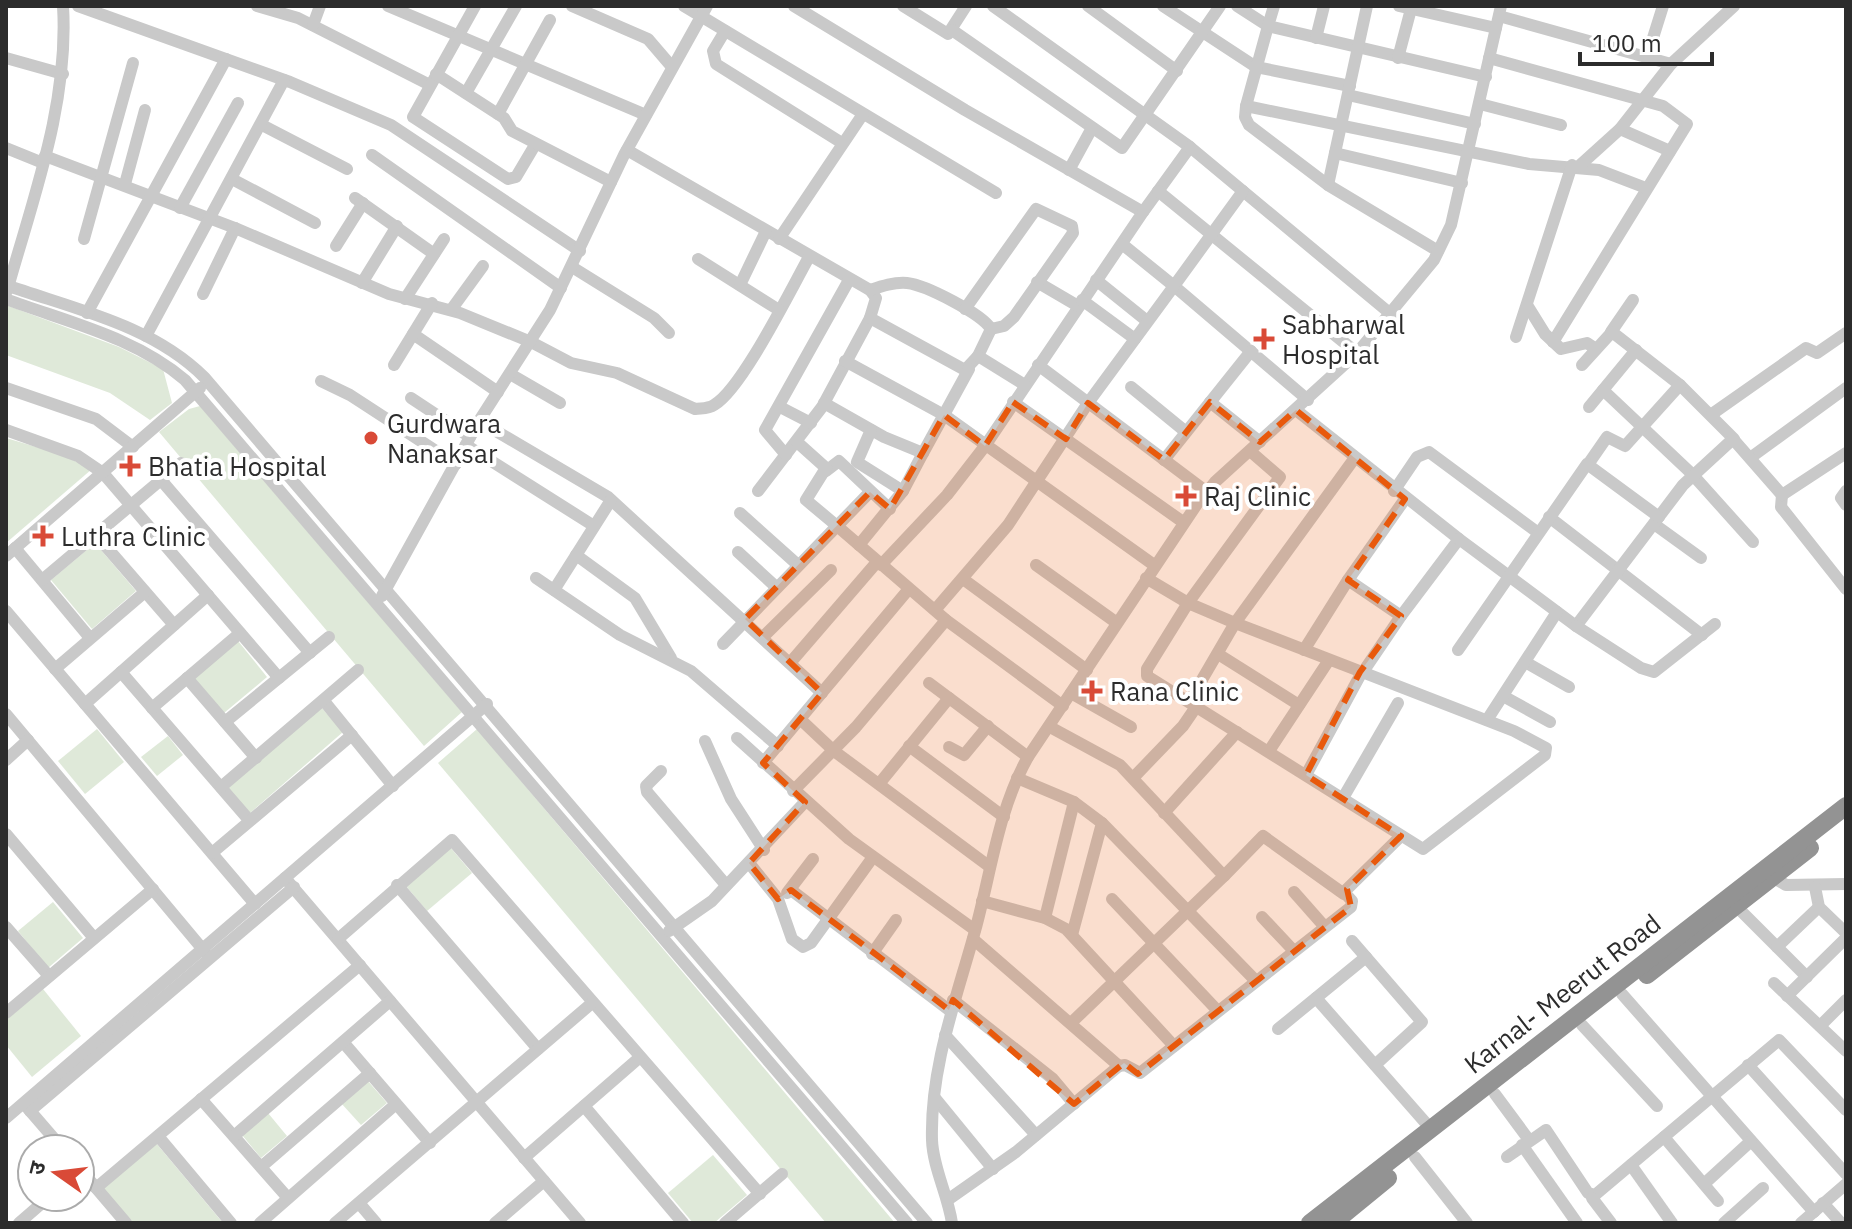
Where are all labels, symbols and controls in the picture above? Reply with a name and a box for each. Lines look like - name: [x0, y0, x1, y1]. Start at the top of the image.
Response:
- scale bar: [1580, 16, 1712, 66]
- text: 100 m: [1592, 27, 1662, 59]
- place label: Sabharwal Hospital: [1282, 307, 1405, 371]
- marker: Sabharwal Hospital: [1253, 328, 1275, 350]
- place label: Gurdwara Nanaksar: [387, 406, 501, 470]
- marker: Gurdwara Nanaksar: [362, 429, 380, 447]
- place label: Bhatia Hospital: [148, 449, 327, 483]
- marker: Bhatia Hospital: [119, 455, 141, 477]
- place label: Raj Clinic: [1204, 479, 1311, 513]
- marker: Raj Clinic: [1175, 485, 1197, 507]
- place label: Luthra Clinic: [61, 519, 206, 553]
- marker: Luthra Clinic: [32, 525, 54, 547]
- place label: Rana Clinic: [1110, 674, 1239, 708]
- marker: Rana Clinic: [1081, 680, 1103, 702]
- street label: Karnal- Meerut Road: [1457, 906, 1667, 1080]
- north arrow: [16, 1133, 96, 1213]
- text: उ: [20, 1157, 52, 1178]

